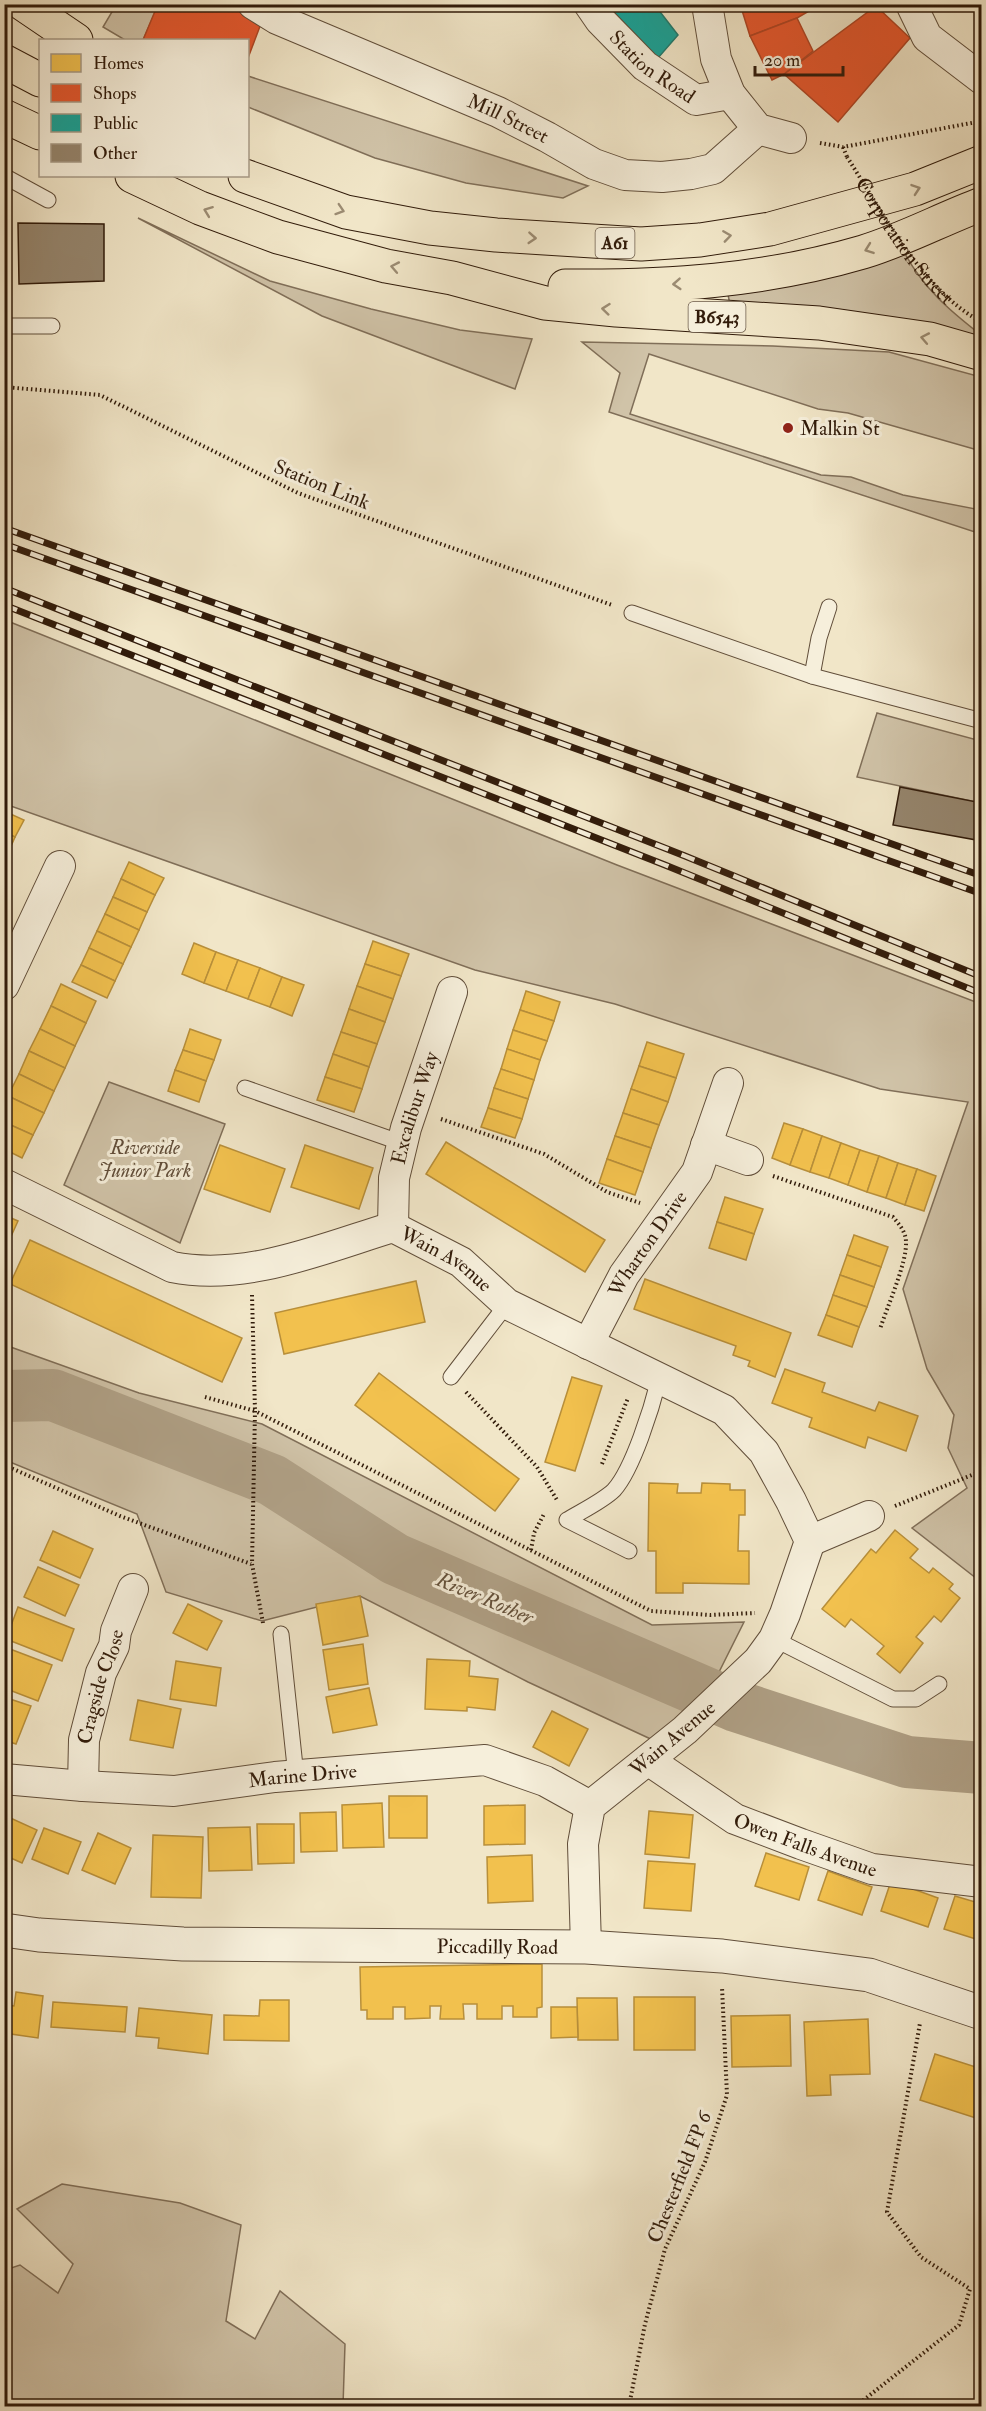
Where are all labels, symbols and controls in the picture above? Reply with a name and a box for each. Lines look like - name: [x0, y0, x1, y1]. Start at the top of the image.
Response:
- street label: Station Road: [604, 25, 700, 109]
- legend: [39, 39, 249, 177]
- scale bar: [755, 39, 844, 77]
- text: 20 m: [764, 49, 800, 72]
- text: Homes: [93, 52, 144, 75]
- text: Shops: [93, 82, 136, 105]
- street label: Mill Street: [464, 89, 553, 149]
- text: Public: [93, 112, 138, 135]
- text: Other: [93, 142, 137, 165]
- street label: Corporation Street: [850, 173, 959, 310]
- one-way arrow: [910, 183, 920, 196]
- one-way arrow: [334, 202, 345, 215]
- one-way arrow: [204, 206, 214, 219]
- road number: A61: [596, 228, 634, 258]
- one-way arrow: [722, 230, 731, 242]
- one-way arrow: [528, 231, 537, 244]
- one-way arrow: [864, 242, 875, 255]
- one-way arrow: [390, 261, 400, 274]
- one-way arrow: [673, 278, 682, 291]
- road number: B6543: [688, 302, 746, 332]
- one-way arrow: [601, 303, 610, 316]
- one-way arrow: [920, 332, 930, 345]
- place label: Malkin St: [800, 416, 880, 441]
- marker: Malkin St: [781, 421, 795, 435]
- street label: Station Link: [270, 454, 374, 515]
- street label: Excalibur Way: [386, 1047, 444, 1167]
- park label: Riverside Junior Park: [99, 1135, 191, 1183]
- street label: Wharton Drive: [603, 1186, 693, 1302]
- street label: Wain Avenue: [395, 1221, 497, 1297]
- water label: River Rother: [431, 1566, 538, 1631]
- street label: Cragside Close: [71, 1628, 129, 1747]
- street label: Wain Avenue: [623, 1695, 720, 1782]
- street label: Marine Drive: [247, 1758, 358, 1794]
- street label: Owen Falls Avenue: [730, 1808, 878, 1882]
- street label: Piccadilly Road: [437, 1934, 558, 1960]
- street label: Chesterfield FP 6: [642, 2107, 718, 2247]

